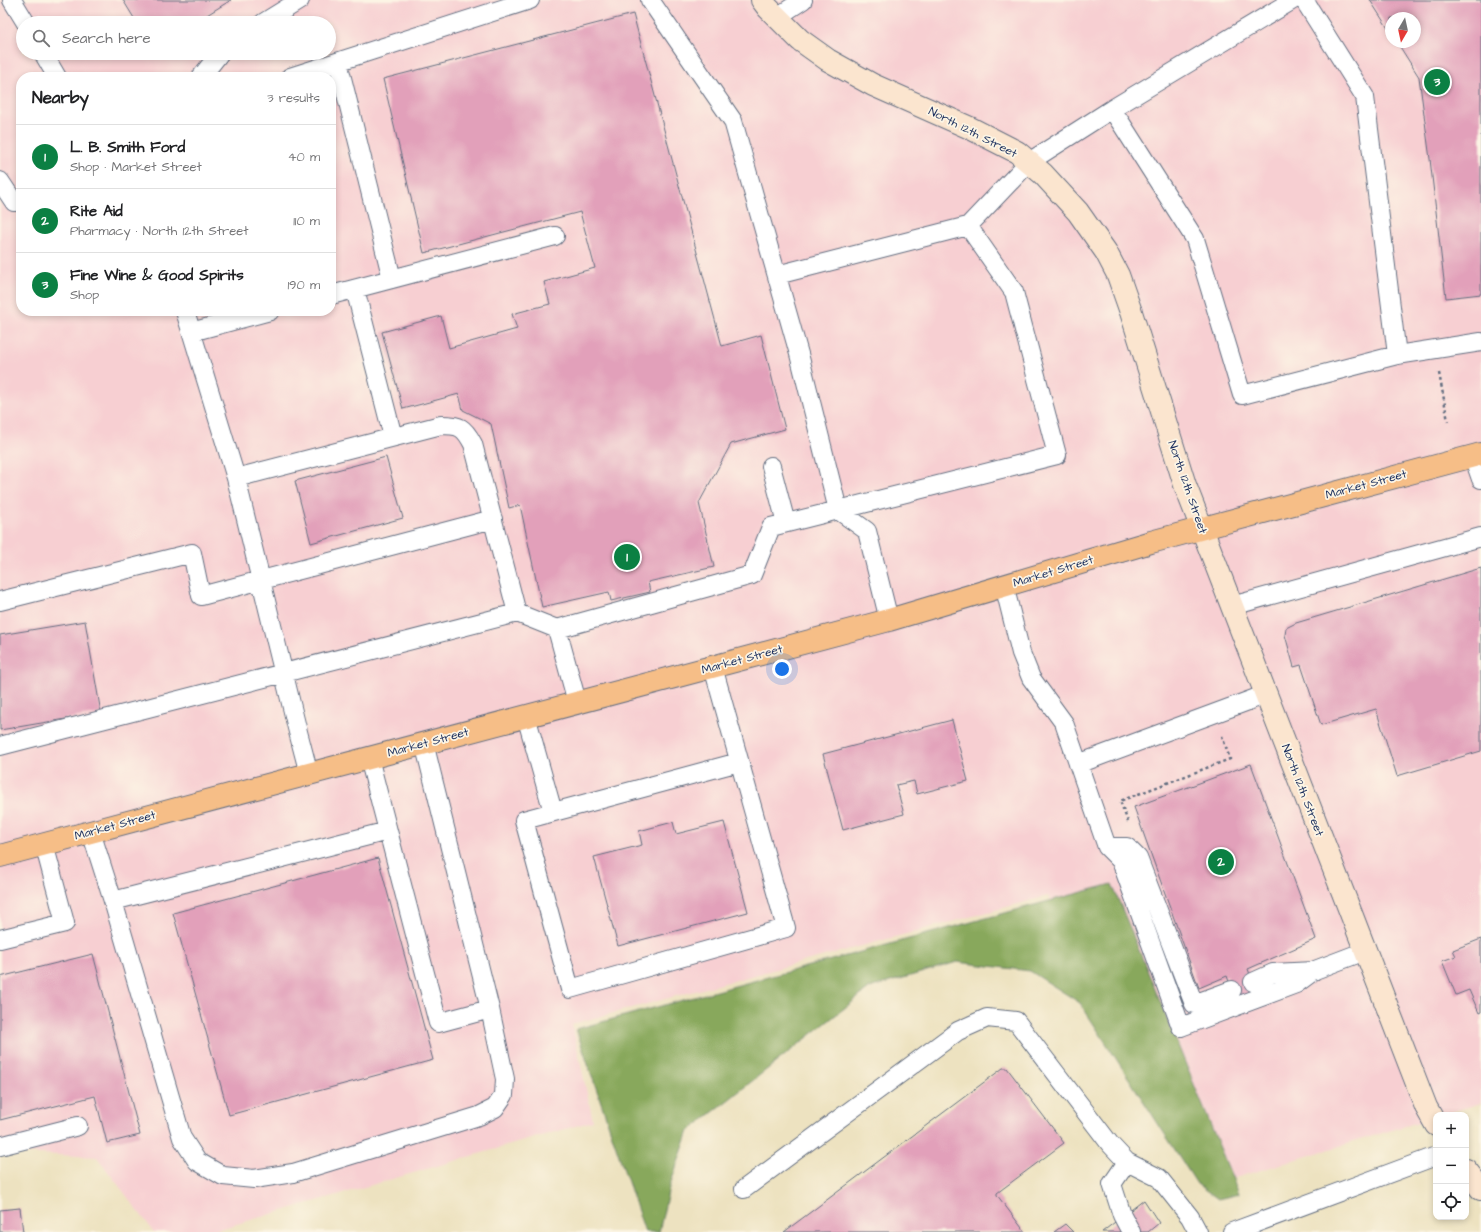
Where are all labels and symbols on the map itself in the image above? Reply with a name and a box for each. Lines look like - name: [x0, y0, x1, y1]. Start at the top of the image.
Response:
- north arrow: [1385, 12, 1421, 48]
- pin: 3: [1424, 67, 1450, 97]
- street label: North 12th Street: [925, 103, 1020, 162]
- street label: North 12th Street: [1164, 438, 1211, 536]
- street label: Market Street: [1324, 465, 1409, 503]
- pin: 1: [614, 542, 640, 572]
- street label: Market Street: [1011, 551, 1096, 592]
- street label: Market Street: [700, 640, 785, 678]
- your location: [772, 659, 792, 679]
- street label: Market Street: [386, 723, 471, 761]
- street label: North 12th Street: [1277, 742, 1328, 839]
- street label: Market Street: [73, 806, 158, 844]
- pin: 2: [1208, 847, 1234, 877]

